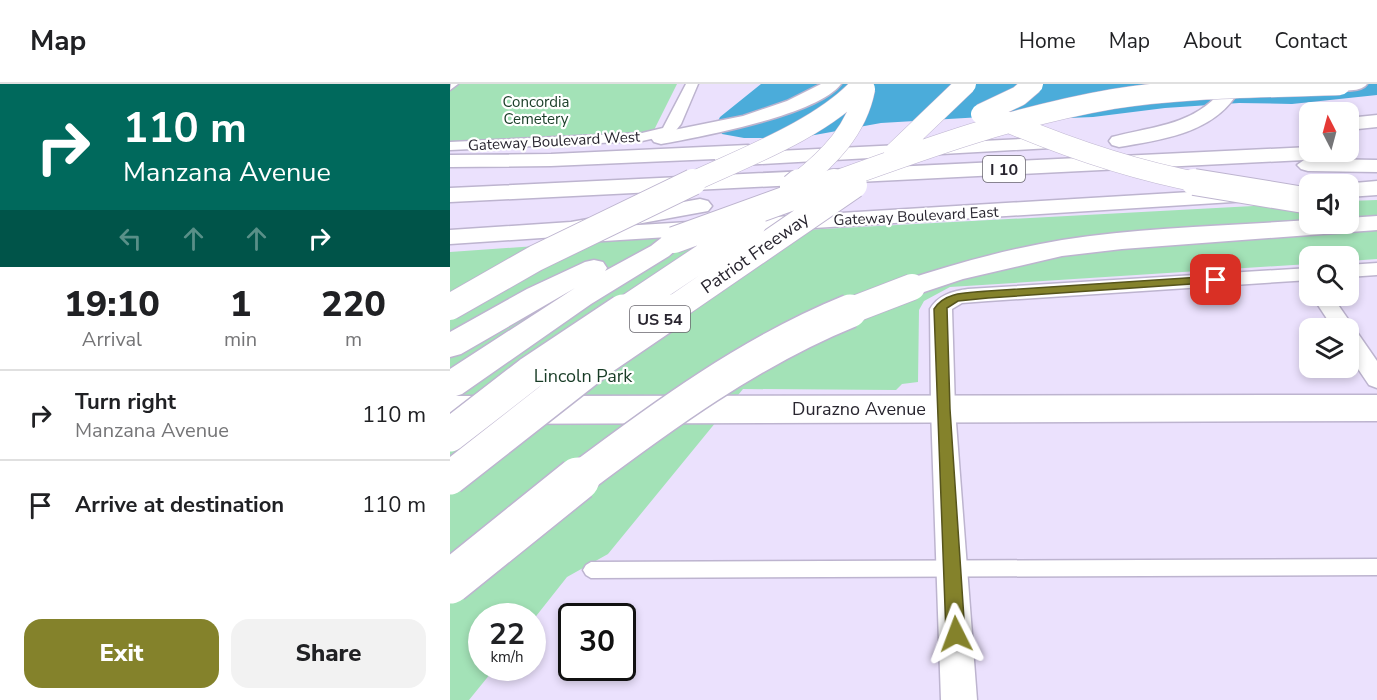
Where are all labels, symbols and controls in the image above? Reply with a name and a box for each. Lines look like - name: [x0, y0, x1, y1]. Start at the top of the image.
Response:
- text: Map: [30, 22, 86, 60]
- text: Home: [1019, 27, 1076, 55]
- text: Map: [1109, 27, 1150, 55]
- text: About: [1183, 27, 1241, 55]
- text: Contact: [1274, 27, 1347, 55]
- park label: Concordia Cemetery: [502, 92, 570, 129]
- text: 110 m: [123, 100, 247, 157]
- north arrow: [1299, 102, 1359, 162]
- map controls: [1299, 102, 1359, 378]
- icon: right: [24, 108, 102, 186]
- street label: Gateway Boulevard West: [467, 126, 641, 155]
- text: Manzana Avenue: [123, 154, 331, 191]
- road number: I 10: [983, 156, 1025, 182]
- button: sound: [1299, 174, 1359, 234]
- street label: Gateway Boulevard East: [833, 202, 1000, 230]
- street label: Patriot Freeway: [696, 206, 814, 299]
- icon: left: [114, 222, 147, 255]
- icon: ahead: [177, 222, 210, 255]
- icon: ahead: [240, 222, 273, 255]
- icon: right: [303, 222, 336, 255]
- button: search: [1299, 246, 1359, 306]
- pin: [1190, 254, 1241, 305]
- icon: arrive: [1199, 263, 1232, 296]
- text: 19:10: [64, 280, 160, 329]
- text: 1: [230, 280, 251, 329]
- text: 220: [321, 280, 386, 329]
- road number: US 54: [630, 306, 690, 332]
- button: layers: [1299, 318, 1359, 378]
- text: Arrival: [82, 326, 142, 353]
- text: min: [224, 326, 257, 353]
- text: m: [345, 326, 362, 353]
- park label: Lincoln Park: [534, 364, 633, 388]
- text: Turn right: [75, 387, 176, 417]
- street label: Durazno Avenue: [792, 397, 926, 421]
- icon: right: [24, 399, 57, 432]
- text: 110 m: [362, 400, 426, 430]
- text: Manzana Avenue: [75, 417, 229, 444]
- icon: arrive: [24, 489, 57, 522]
- text: Arrive at destination: [75, 490, 284, 520]
- text: 110 m: [362, 490, 426, 520]
- position arrow: [924, 602, 988, 666]
- speed limit sign: 30: [558, 603, 636, 681]
- text: 22: [489, 614, 525, 655]
- button: Exit: [24, 619, 219, 688]
- button: Share: [231, 619, 426, 688]
- text: km/h: [490, 647, 524, 667]

